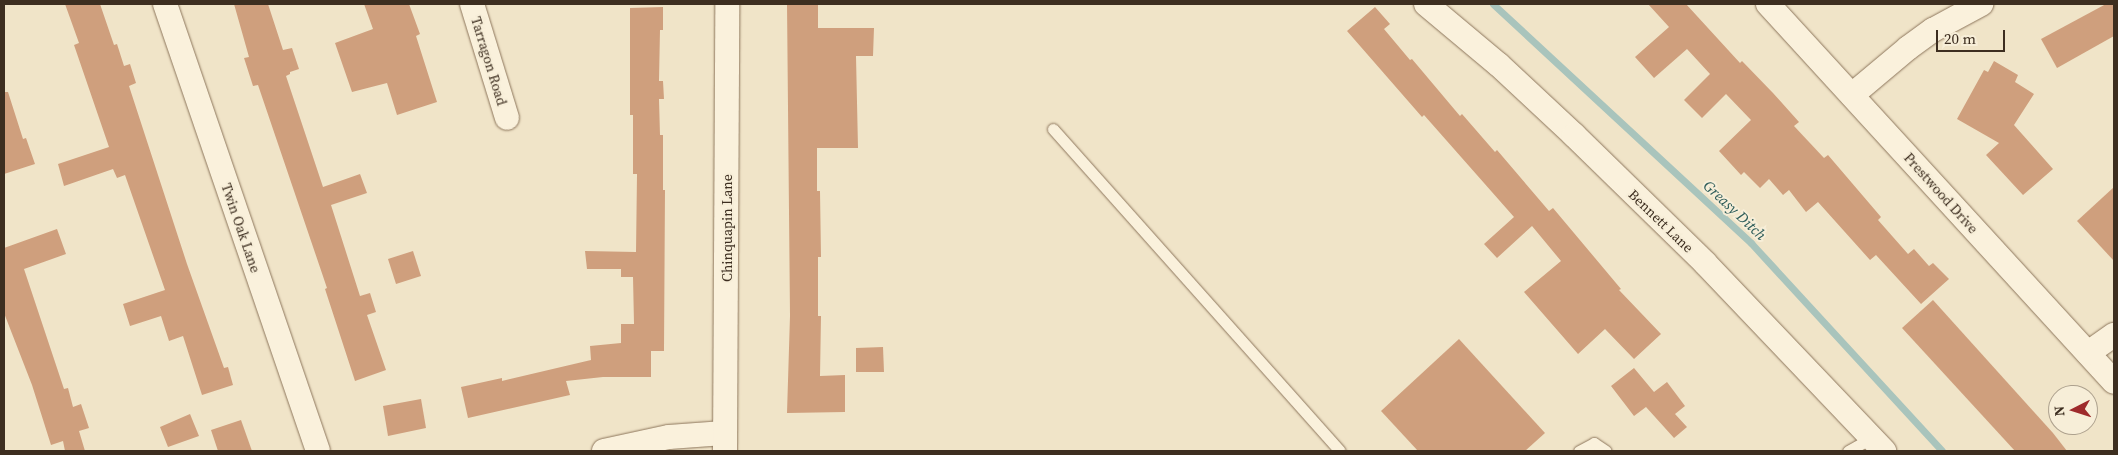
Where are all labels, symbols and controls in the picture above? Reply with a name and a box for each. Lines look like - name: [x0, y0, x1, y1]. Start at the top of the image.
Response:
- street label: Tarragon Road: [468, 15, 510, 107]
- scale bar: [1938, 20, 2007, 52]
- text: 20 m: [1944, 28, 1976, 49]
- street label: Prestwood Drive: [1900, 149, 1982, 237]
- street label: Chinquapin Lane: [719, 174, 735, 282]
- water label: Greasy Ditch: [1700, 176, 1770, 244]
- street label: Twin Oak Lane: [218, 181, 264, 275]
- street label: Bennett Lane: [1625, 186, 1697, 256]
- north arrow: [2048, 385, 2098, 435]
- text: N: [2049, 405, 2069, 417]

